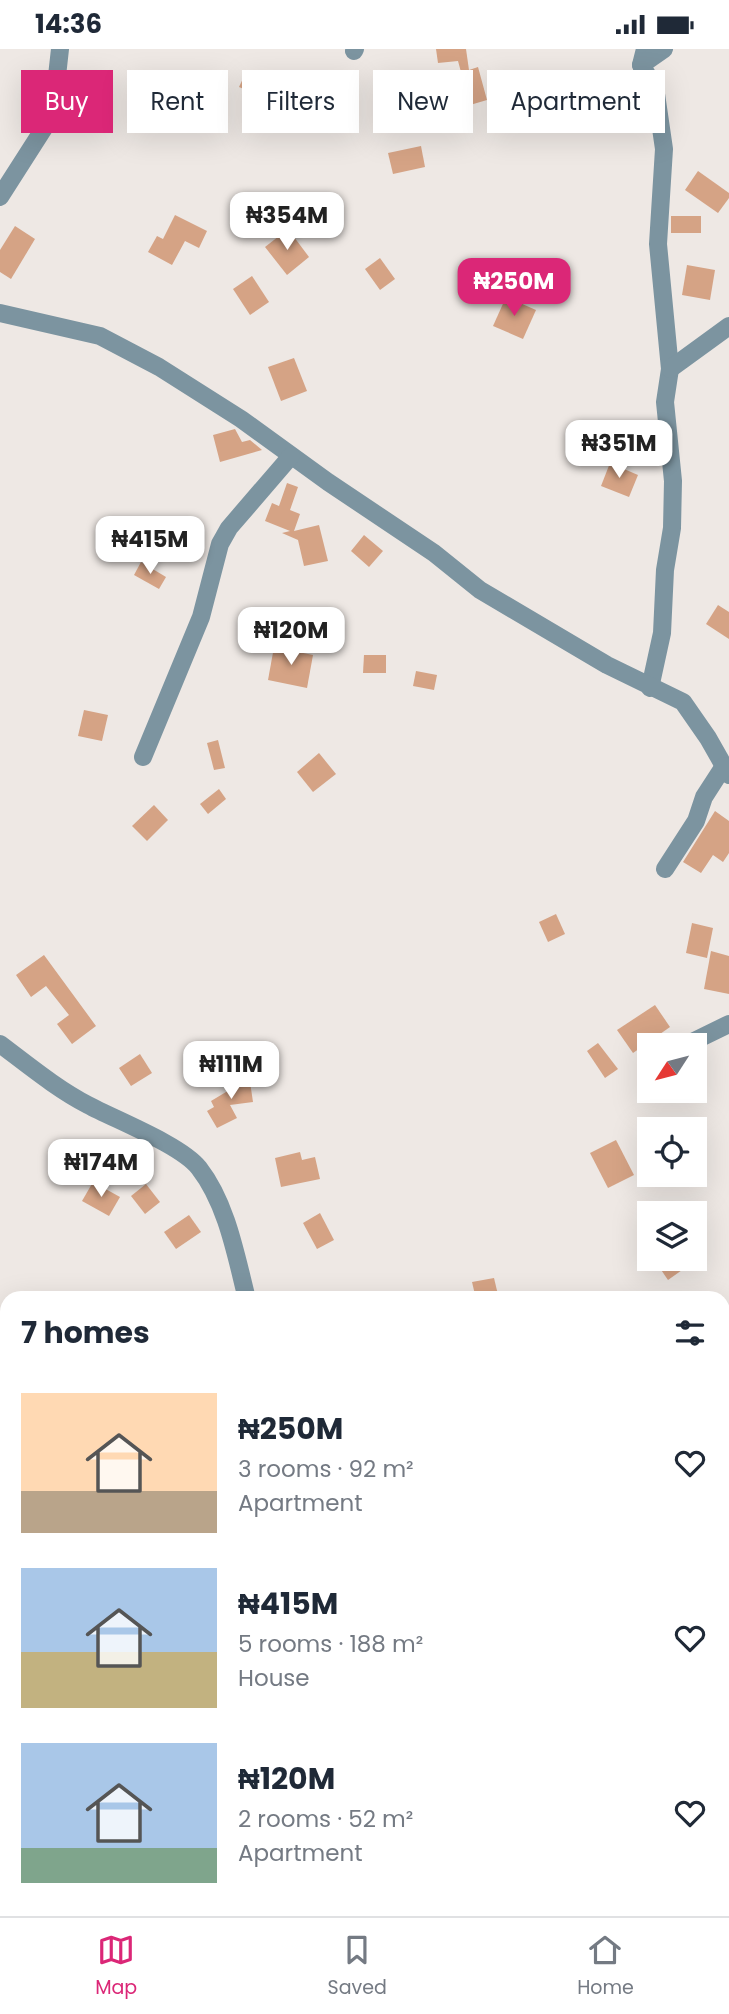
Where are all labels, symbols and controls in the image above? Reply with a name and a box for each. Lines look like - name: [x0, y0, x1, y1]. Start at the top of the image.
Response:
- text: 14:36: [35, 6, 102, 42]
- chip: Buy: [21, 70, 113, 133]
- chip: Rent: [127, 70, 228, 133]
- chip: Filters: [242, 70, 359, 133]
- chip: New: [373, 70, 473, 133]
- chip: Apartment: [487, 70, 665, 133]
- pin: ₦354M: [238, 193, 336, 252]
- text: ₦354M: [246, 199, 328, 231]
- pin: ₦250M: [465, 259, 563, 318]
- text: ₦250M: [474, 265, 554, 297]
- pin: ₦351M: [570, 421, 668, 480]
- text: ₦351M: [581, 427, 657, 459]
- pin: ₦415M: [101, 517, 199, 576]
- text: ₦415M: [112, 523, 188, 555]
- pin: ₦120M: [242, 607, 340, 667]
- text: ₦120M: [254, 614, 328, 646]
- north arrow: [637, 1033, 707, 1103]
- map controls: [637, 1033, 707, 1271]
- pin: ₦111M: [182, 1041, 280, 1101]
- text: ₦111M: [199, 1048, 263, 1080]
- button: locate: [637, 1117, 707, 1187]
- pin: ₦174M: [52, 1139, 150, 1199]
- text: ₦174M: [64, 1146, 138, 1178]
- button: layers: [637, 1201, 707, 1271]
- text: 7 homes: [21, 1311, 150, 1354]
- icon: filters: [671, 1314, 709, 1352]
- text: ₦250M: [238, 1407, 343, 1450]
- icon: home: [77, 1421, 161, 1505]
- icon: heart: [671, 1444, 709, 1482]
- text: 3 rooms · 92 m²: [238, 1453, 414, 1485]
- text: Apartment: [238, 1487, 363, 1519]
- text: ₦415M: [238, 1582, 338, 1625]
- icon: home: [77, 1596, 161, 1680]
- icon: heart: [671, 1619, 709, 1657]
- text: 5 rooms · 188 m²: [238, 1628, 423, 1660]
- text: House: [238, 1662, 310, 1694]
- text: ₦120M: [238, 1757, 335, 1800]
- icon: home: [77, 1771, 161, 1855]
- icon: heart: [671, 1794, 709, 1832]
- text: 2 rooms · 52 m²: [238, 1803, 413, 1835]
- text: Apartment: [238, 1837, 363, 1869]
- tab: Map: [95, 1931, 137, 2002]
- tab: Saved: [328, 1931, 387, 2002]
- tab: Home: [577, 1931, 634, 2002]

